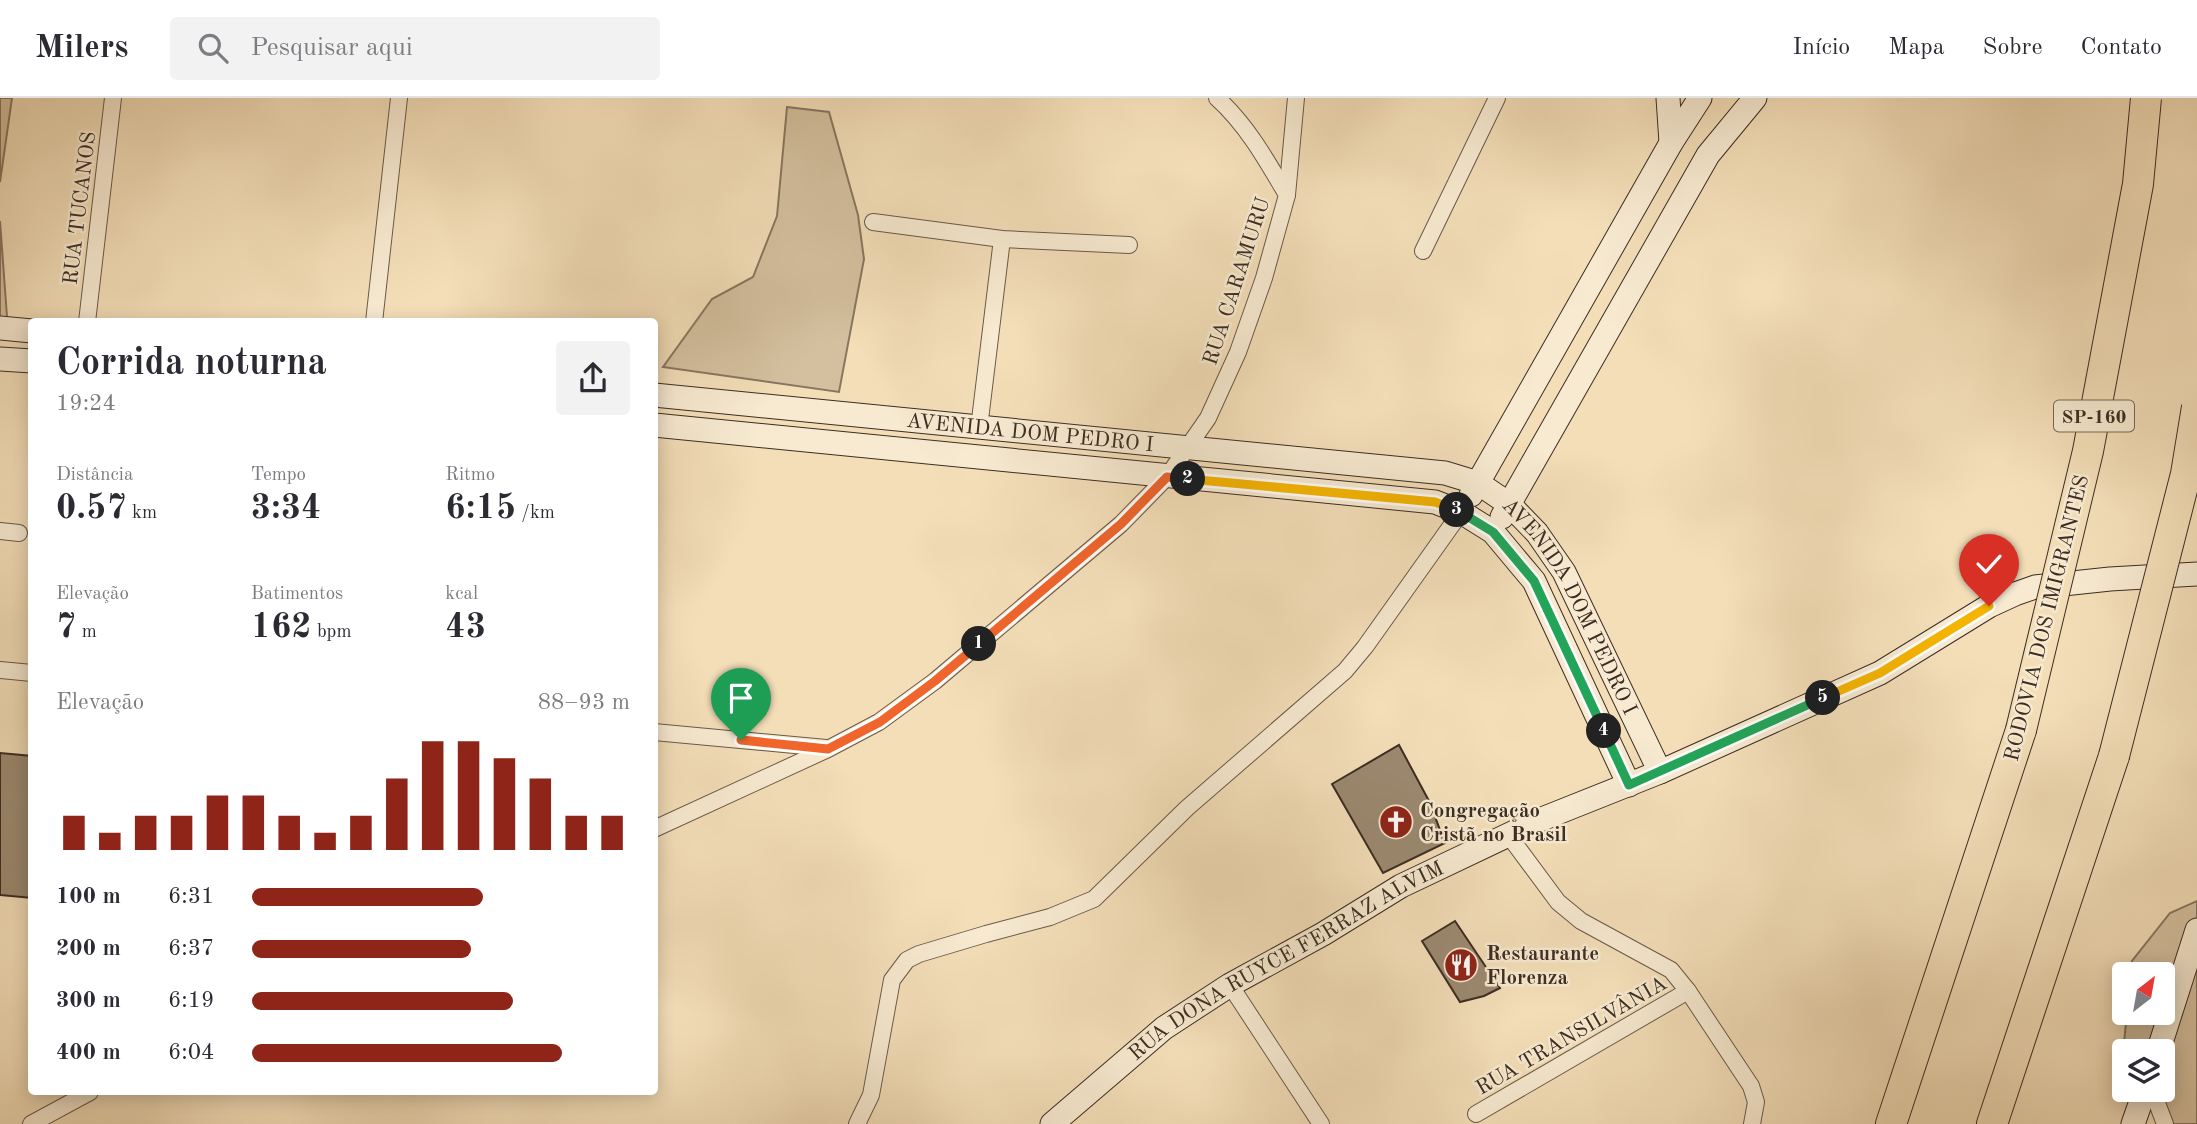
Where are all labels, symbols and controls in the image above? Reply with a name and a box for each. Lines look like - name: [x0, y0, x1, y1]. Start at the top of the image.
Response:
- search box: [170, 17, 660, 80]
- icon: search: [194, 29, 232, 67]
- text: Milers: [35, 32, 128, 65]
- text: Pesquisar aqui: [250, 35, 413, 61]
- text: Início: [1793, 36, 1850, 60]
- text: Mapa: [1888, 36, 1945, 60]
- text: Sobre: [1983, 36, 2042, 60]
- text: Contato: [2080, 36, 2162, 60]
- street label: RUA TUCANOS: [61, 130, 100, 286]
- street label: RUA CARAMURU: [1200, 195, 1274, 368]
- button: share: [556, 341, 630, 415]
- text: Corrida noturna: [56, 345, 327, 383]
- text: 19:24: [56, 392, 116, 415]
- road number: SP-160: [2054, 400, 2134, 432]
- street label: AVENIDA DOM PEDRO I: [905, 411, 1155, 456]
- pin: 2: [1170, 462, 1206, 496]
- text: Distância: [56, 466, 133, 485]
- text: Tempo: [251, 466, 306, 485]
- text: Ritmo: [445, 466, 495, 485]
- text: 2: [1182, 469, 1193, 488]
- street label: RODOVIA DOS IMIGRANTES: [2002, 473, 2093, 764]
- text: 0.57: [56, 491, 127, 526]
- text: 3:34: [251, 491, 321, 526]
- text: 6:15: [445, 491, 516, 526]
- pin: 3: [1440, 492, 1474, 528]
- street label: AVENIDA DOM PEDRO I: [1498, 495, 1640, 718]
- text: 3: [1451, 500, 1462, 519]
- text: km: [127, 504, 157, 523]
- text: /km: [516, 504, 555, 523]
- pin: [1959, 534, 2019, 606]
- icon: check: [1970, 545, 2008, 583]
- text: Elevação: [56, 585, 129, 604]
- text: Batimentos: [251, 585, 343, 604]
- text: kcal: [445, 585, 478, 604]
- text: 7: [56, 610, 76, 645]
- text: 162: [251, 610, 312, 645]
- text: 43: [445, 610, 486, 645]
- text: m: [76, 623, 97, 642]
- text: bpm: [312, 623, 352, 642]
- pin: 1: [962, 626, 996, 662]
- text: 1: [973, 634, 984, 653]
- pin: [711, 668, 771, 740]
- icon: arrive: [722, 679, 760, 717]
- pin: 5: [1806, 680, 1840, 716]
- text: 5: [1817, 688, 1828, 707]
- text: Elevação: [56, 691, 144, 714]
- text: 88–93 m: [538, 691, 630, 714]
- pin: 4: [1586, 714, 1622, 748]
- text: 4: [1598, 721, 1609, 740]
- place label: Congregação Cristã no Brasil: [1420, 801, 1567, 846]
- church icon: Congregação Cristã no Brasil: [1377, 803, 1415, 841]
- street label: RUA DONA RUYCE FERRAZ ALVIM: [1125, 858, 1447, 1065]
- text: 100 m: [56, 885, 121, 908]
- text: 6:31: [168, 885, 214, 908]
- text: 200 m: [56, 937, 121, 960]
- text: 6:37: [168, 937, 214, 960]
- place label: Restaurante Florenza: [1486, 944, 1599, 989]
- restaurant icon: Restaurante Florenza: [1442, 946, 1480, 984]
- north arrow: [2112, 962, 2175, 1026]
- map controls: [2112, 962, 2175, 1102]
- street label: RUA TRANSILVÂNIA: [1471, 970, 1671, 1100]
- text: 300 m: [56, 989, 121, 1012]
- text: 6:19: [168, 989, 214, 1012]
- button: layers: [2112, 1039, 2175, 1102]
- text: 400 m: [56, 1041, 121, 1064]
- text: 6:04: [168, 1041, 214, 1064]

